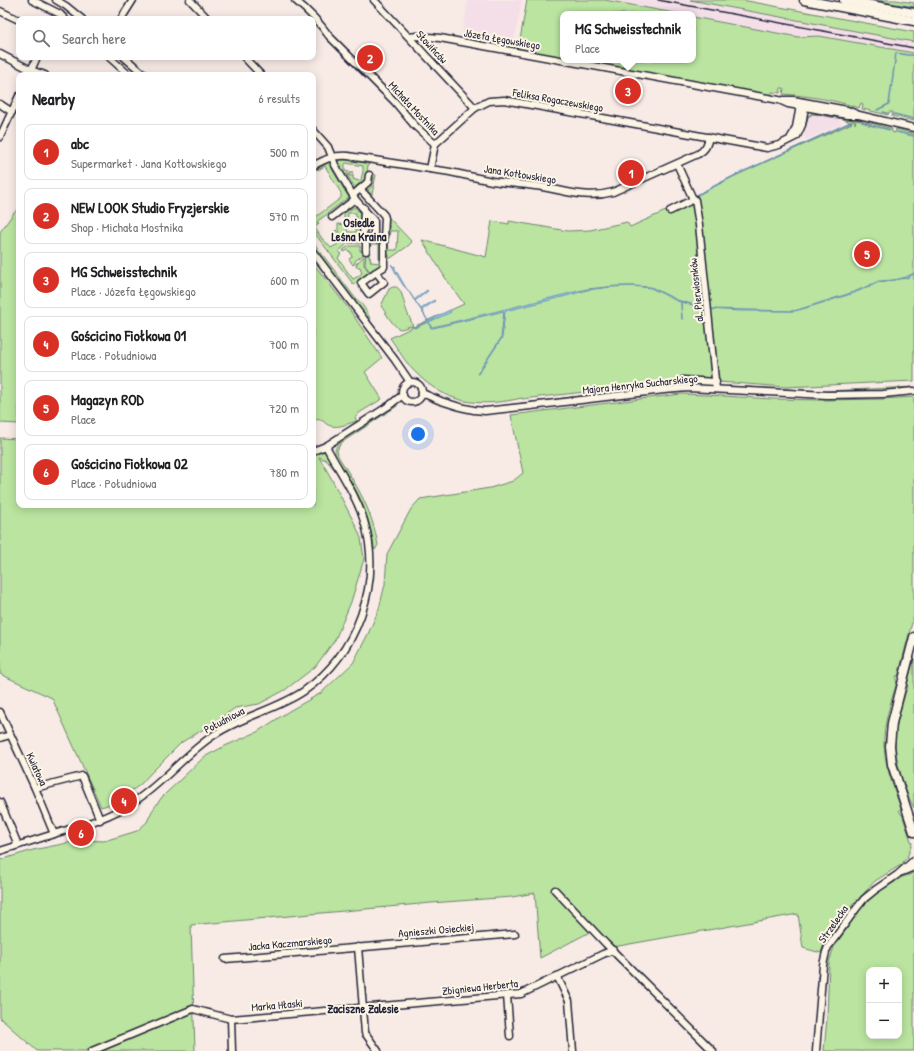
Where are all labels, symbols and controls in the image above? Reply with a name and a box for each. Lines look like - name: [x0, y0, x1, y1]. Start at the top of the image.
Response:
- popup: [560, 11, 696, 63]
- search box: [16, 16, 316, 60]
- text: MG Schweisstechnik: [575, 18, 681, 39]
- street label: Józefa Łęgowskiego: [463, 25, 542, 53]
- icon: search: [30, 27, 52, 49]
- text: Search here: [62, 28, 126, 49]
- street label: Słowińców: [413, 28, 451, 66]
- text: Place: [575, 39, 600, 57]
- pin: 2: [357, 43, 383, 73]
- pin: 3: [615, 76, 641, 106]
- street label: Michała Mostnika: [386, 78, 443, 138]
- street label: Feliksa Rogaczewskiego: [511, 85, 605, 115]
- text: Nearby: [32, 87, 75, 110]
- text: 6 results: [259, 89, 300, 107]
- text: abc: [71, 133, 89, 154]
- text: 1: [44, 143, 48, 161]
- text: 500 m: [270, 143, 299, 161]
- text: Supermarket · Jana Kotłowskiego: [71, 154, 227, 172]
- pin: 1: [618, 158, 644, 188]
- street label: Jana Kotłowskiego: [483, 161, 558, 187]
- text: NEW LOOK Studio Fryzjerskie: [71, 197, 229, 218]
- text: 2: [43, 207, 49, 225]
- text: 570 m: [269, 207, 299, 225]
- district label: Osiedle Leśna Kraina: [331, 214, 387, 245]
- text: Shop · Michała Mostnika: [71, 218, 183, 236]
- pin: 5: [854, 239, 880, 269]
- street label: al. Pierwiosnków: [686, 258, 706, 322]
- text: MG Schweisstechnik: [71, 261, 177, 282]
- text: 3: [43, 271, 49, 289]
- text: 600 m: [270, 271, 299, 289]
- text: Place · Józefa Łęgowskiego: [71, 282, 196, 300]
- text: Gościcino Fiołkowa 01: [71, 325, 186, 346]
- text: 4: [44, 335, 48, 353]
- text: 700 m: [269, 335, 299, 353]
- text: Place · Południowa: [71, 346, 156, 364]
- street label: Majora Henryka Sucharskiego: [582, 371, 699, 397]
- text: Magazyn ROD: [71, 389, 144, 410]
- text: 5: [43, 399, 49, 417]
- text: 720 m: [269, 399, 299, 417]
- text: Place: [71, 410, 96, 428]
- your location: [408, 424, 428, 444]
- text: Gościcino Fiołkowa 02: [71, 453, 188, 474]
- text: 6: [43, 463, 49, 481]
- text: 780 m: [269, 463, 299, 481]
- text: Place · Południowa: [71, 474, 156, 492]
- street label: Południowa: [201, 703, 247, 736]
- street label: Kwiatowa: [23, 750, 51, 789]
- pin: 4: [111, 786, 137, 816]
- pin: 6: [68, 818, 94, 848]
- street label: Strzelecka: [815, 902, 851, 945]
- street label: Agnieszki Osieckiej: [398, 920, 474, 940]
- street label: Jacka Kaczmarskiego: [247, 932, 333, 954]
- map controls: [866, 967, 902, 1039]
- button: +: [866, 967, 902, 1003]
- street label: Zbigniewa Herberta: [441, 976, 519, 998]
- street label: Marka Hłaski: [251, 996, 303, 1014]
- district label: Zaciszne Zalesie: [327, 1000, 399, 1017]
- button: −: [866, 1003, 902, 1039]

